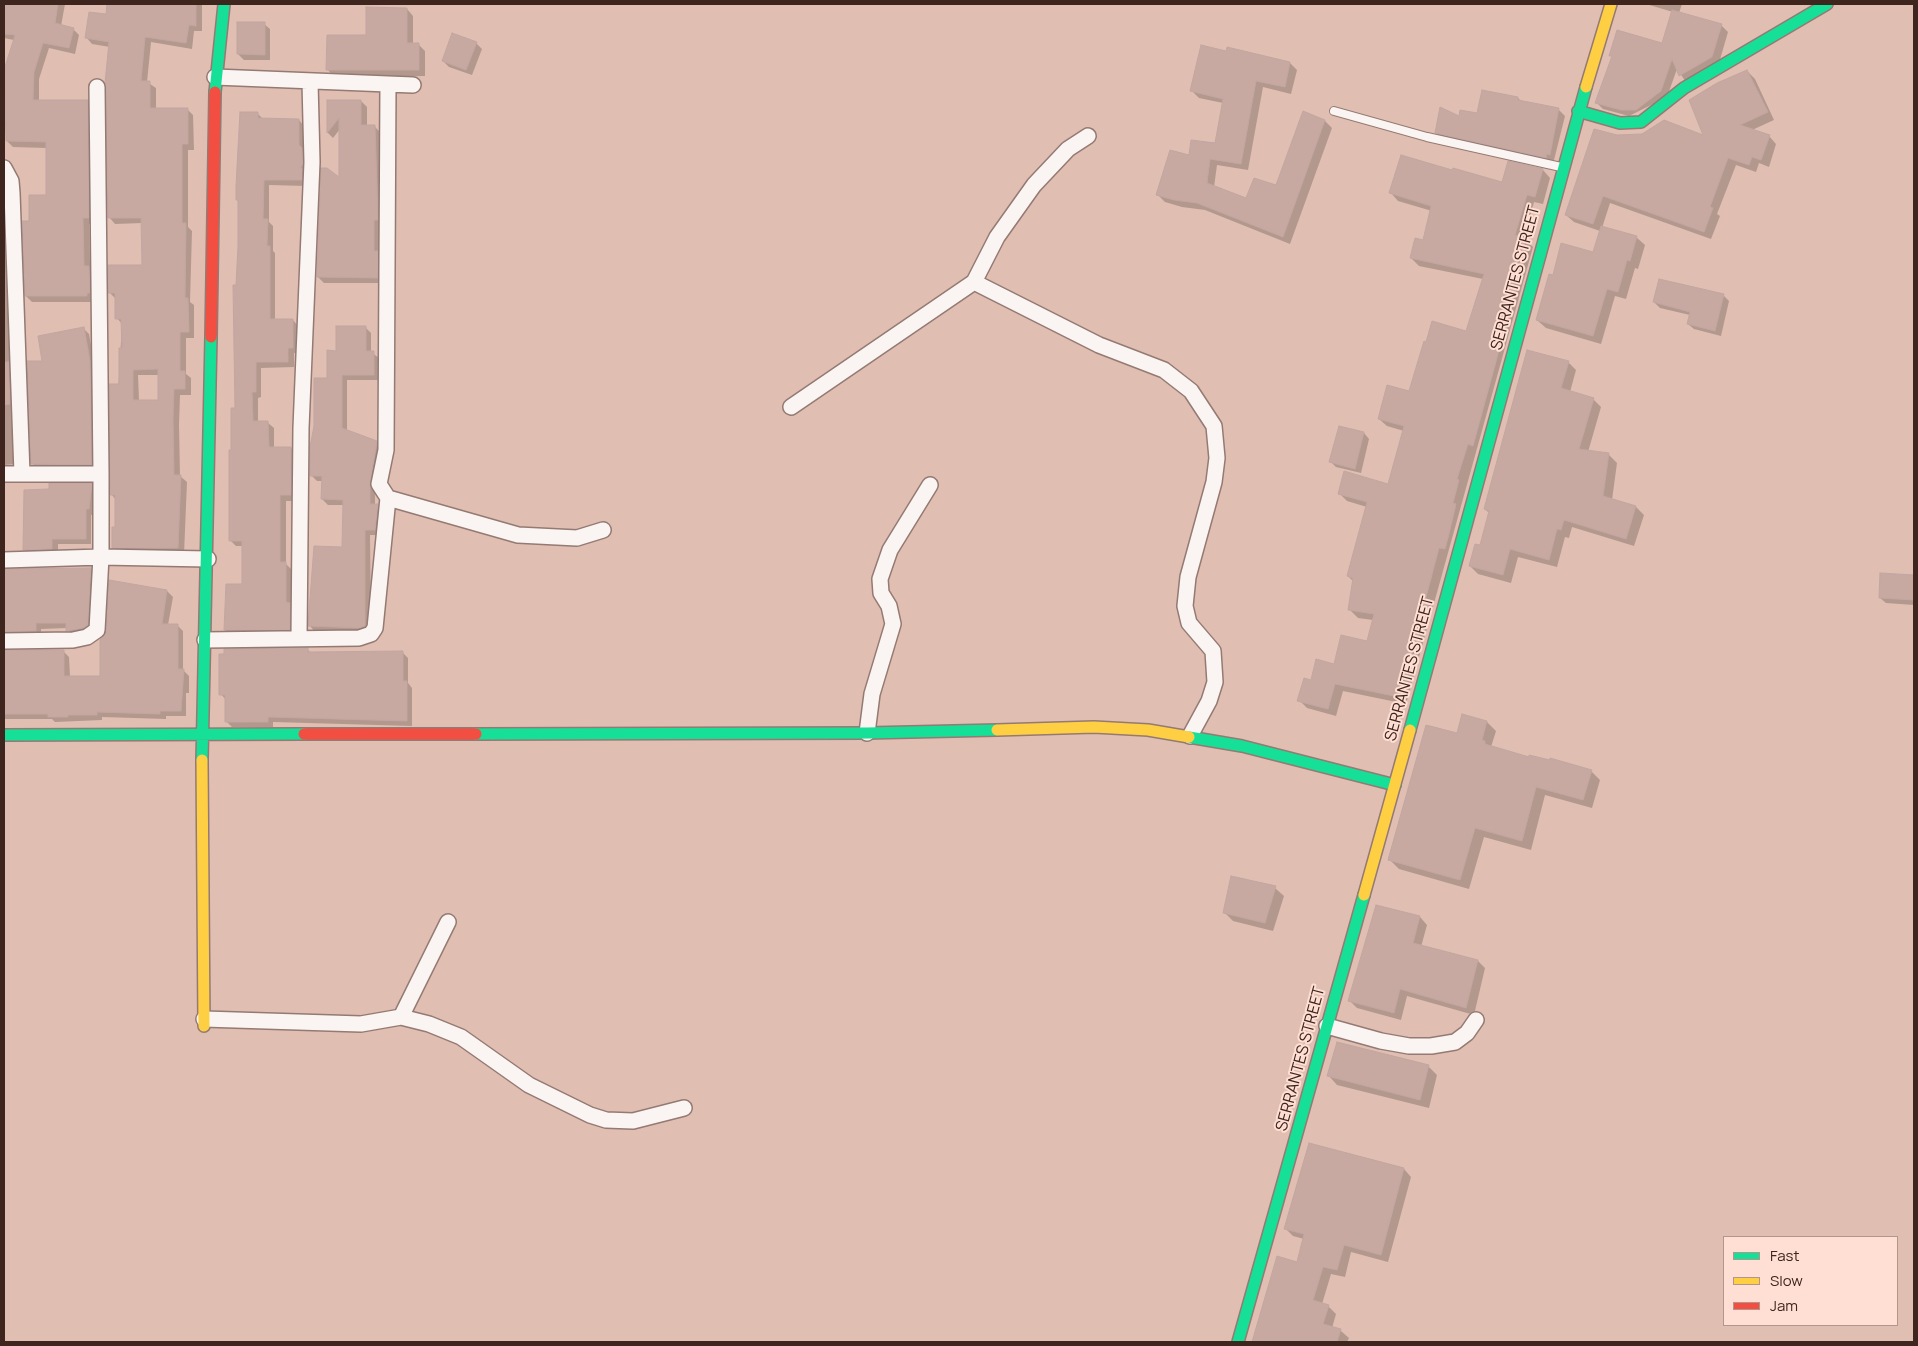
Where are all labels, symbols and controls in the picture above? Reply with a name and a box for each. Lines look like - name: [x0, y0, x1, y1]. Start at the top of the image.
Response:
- street label: SERRANTES STREET: [1487, 204, 1545, 352]
- street label: SERRANTES STREET: [1381, 595, 1439, 743]
- street label: SERRANTES STREET: [1272, 985, 1330, 1133]
- legend: [1723, 1236, 1898, 1326]
- text: Fast: [1770, 1245, 1799, 1266]
- text: Slow: [1770, 1270, 1803, 1291]
- text: Jam: [1770, 1295, 1798, 1316]

